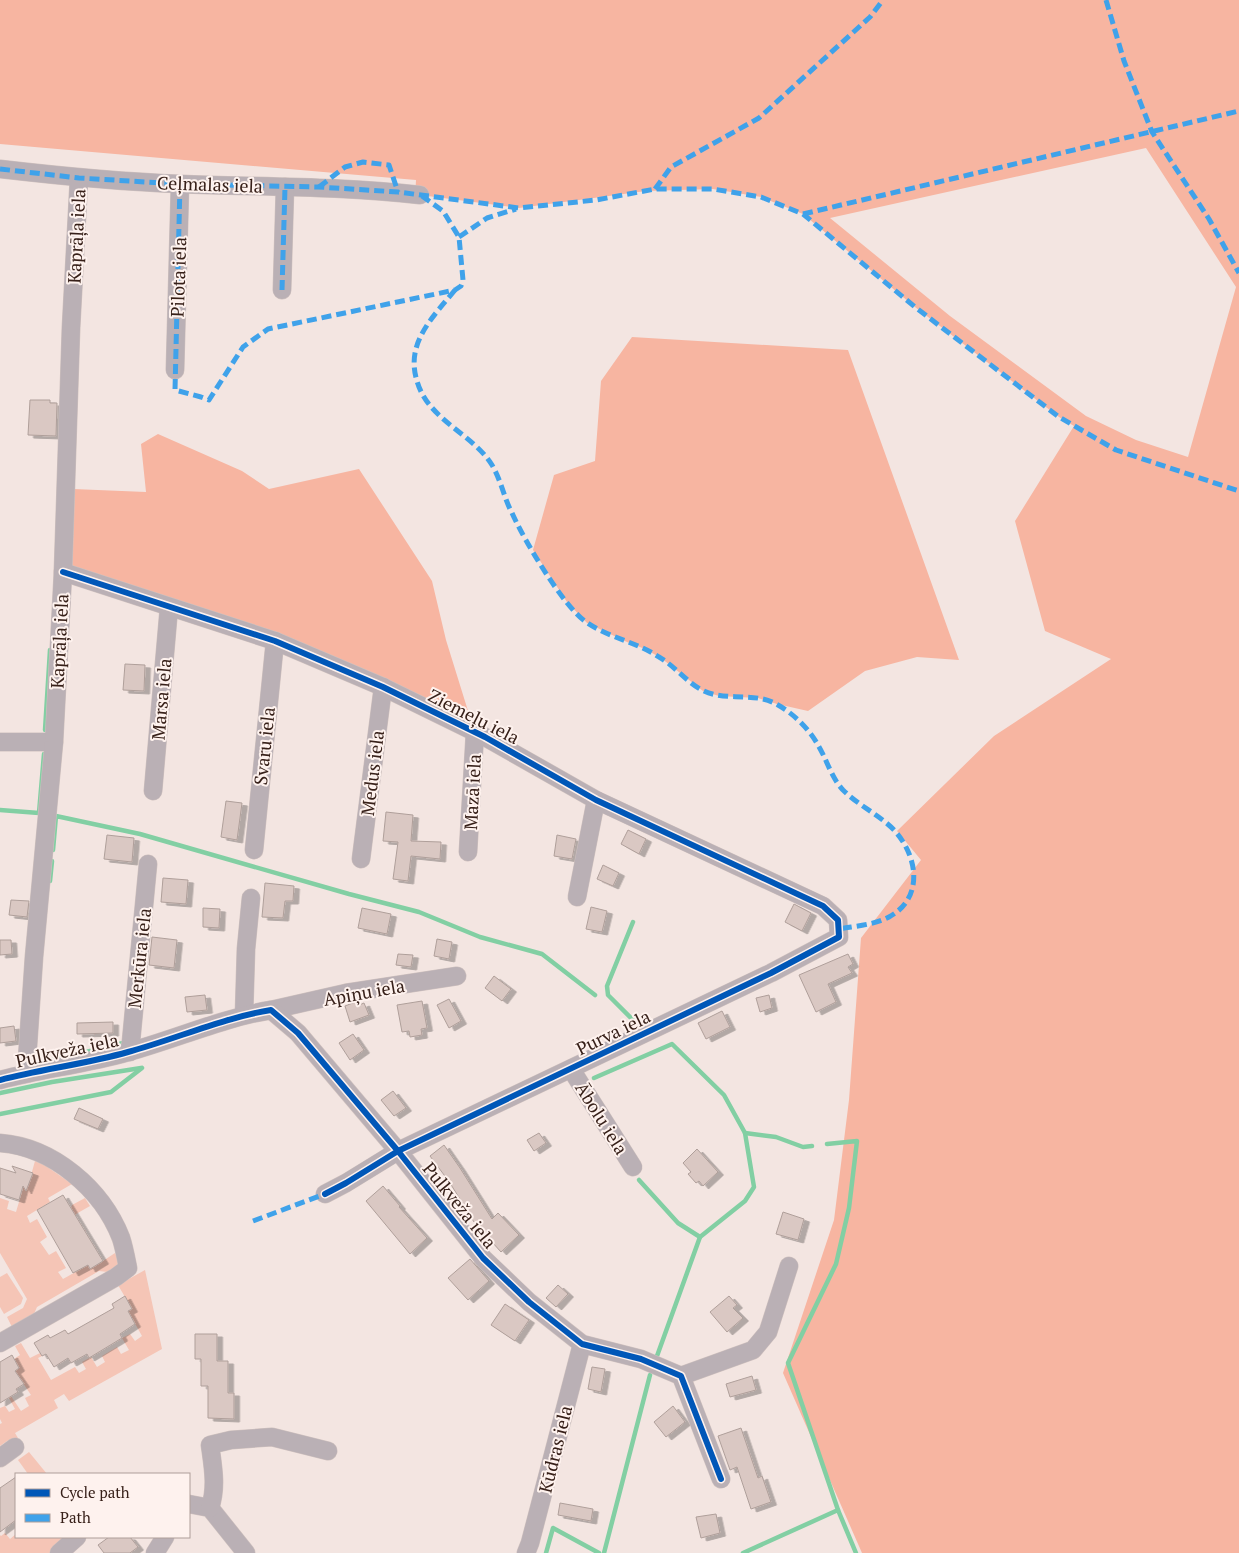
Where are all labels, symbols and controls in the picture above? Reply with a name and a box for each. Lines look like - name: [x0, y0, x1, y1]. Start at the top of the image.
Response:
- street label: Ceļmalas iela: [157, 170, 263, 198]
- street label: Kaprāļa iela: [62, 188, 90, 284]
- street label: Pilota iela: [165, 236, 191, 318]
- street label: Kaprāļa iela: [45, 593, 73, 689]
- street label: Marsa iela: [145, 657, 177, 741]
- street label: Ziemeļu iela: [424, 683, 524, 749]
- street label: Svaru iela: [248, 706, 280, 786]
- street label: Medus iela: [355, 729, 389, 817]
- street label: Mazā iela: [458, 753, 486, 831]
- street label: Merkūra iela: [122, 907, 156, 1009]
- street label: Apiņu iela: [321, 973, 407, 1011]
- street label: Purva iela: [572, 1004, 654, 1060]
- street label: Pulkveža iela: [13, 1027, 121, 1073]
- street label: Ābolu iela: [570, 1077, 634, 1159]
- street label: Pulkveža iela: [418, 1157, 502, 1253]
- street label: Kūdras iela: [533, 1403, 577, 1495]
- legend: [15, 1473, 190, 1538]
- text: Cycle path: [60, 1482, 130, 1502]
- text: Path: [60, 1507, 91, 1527]

